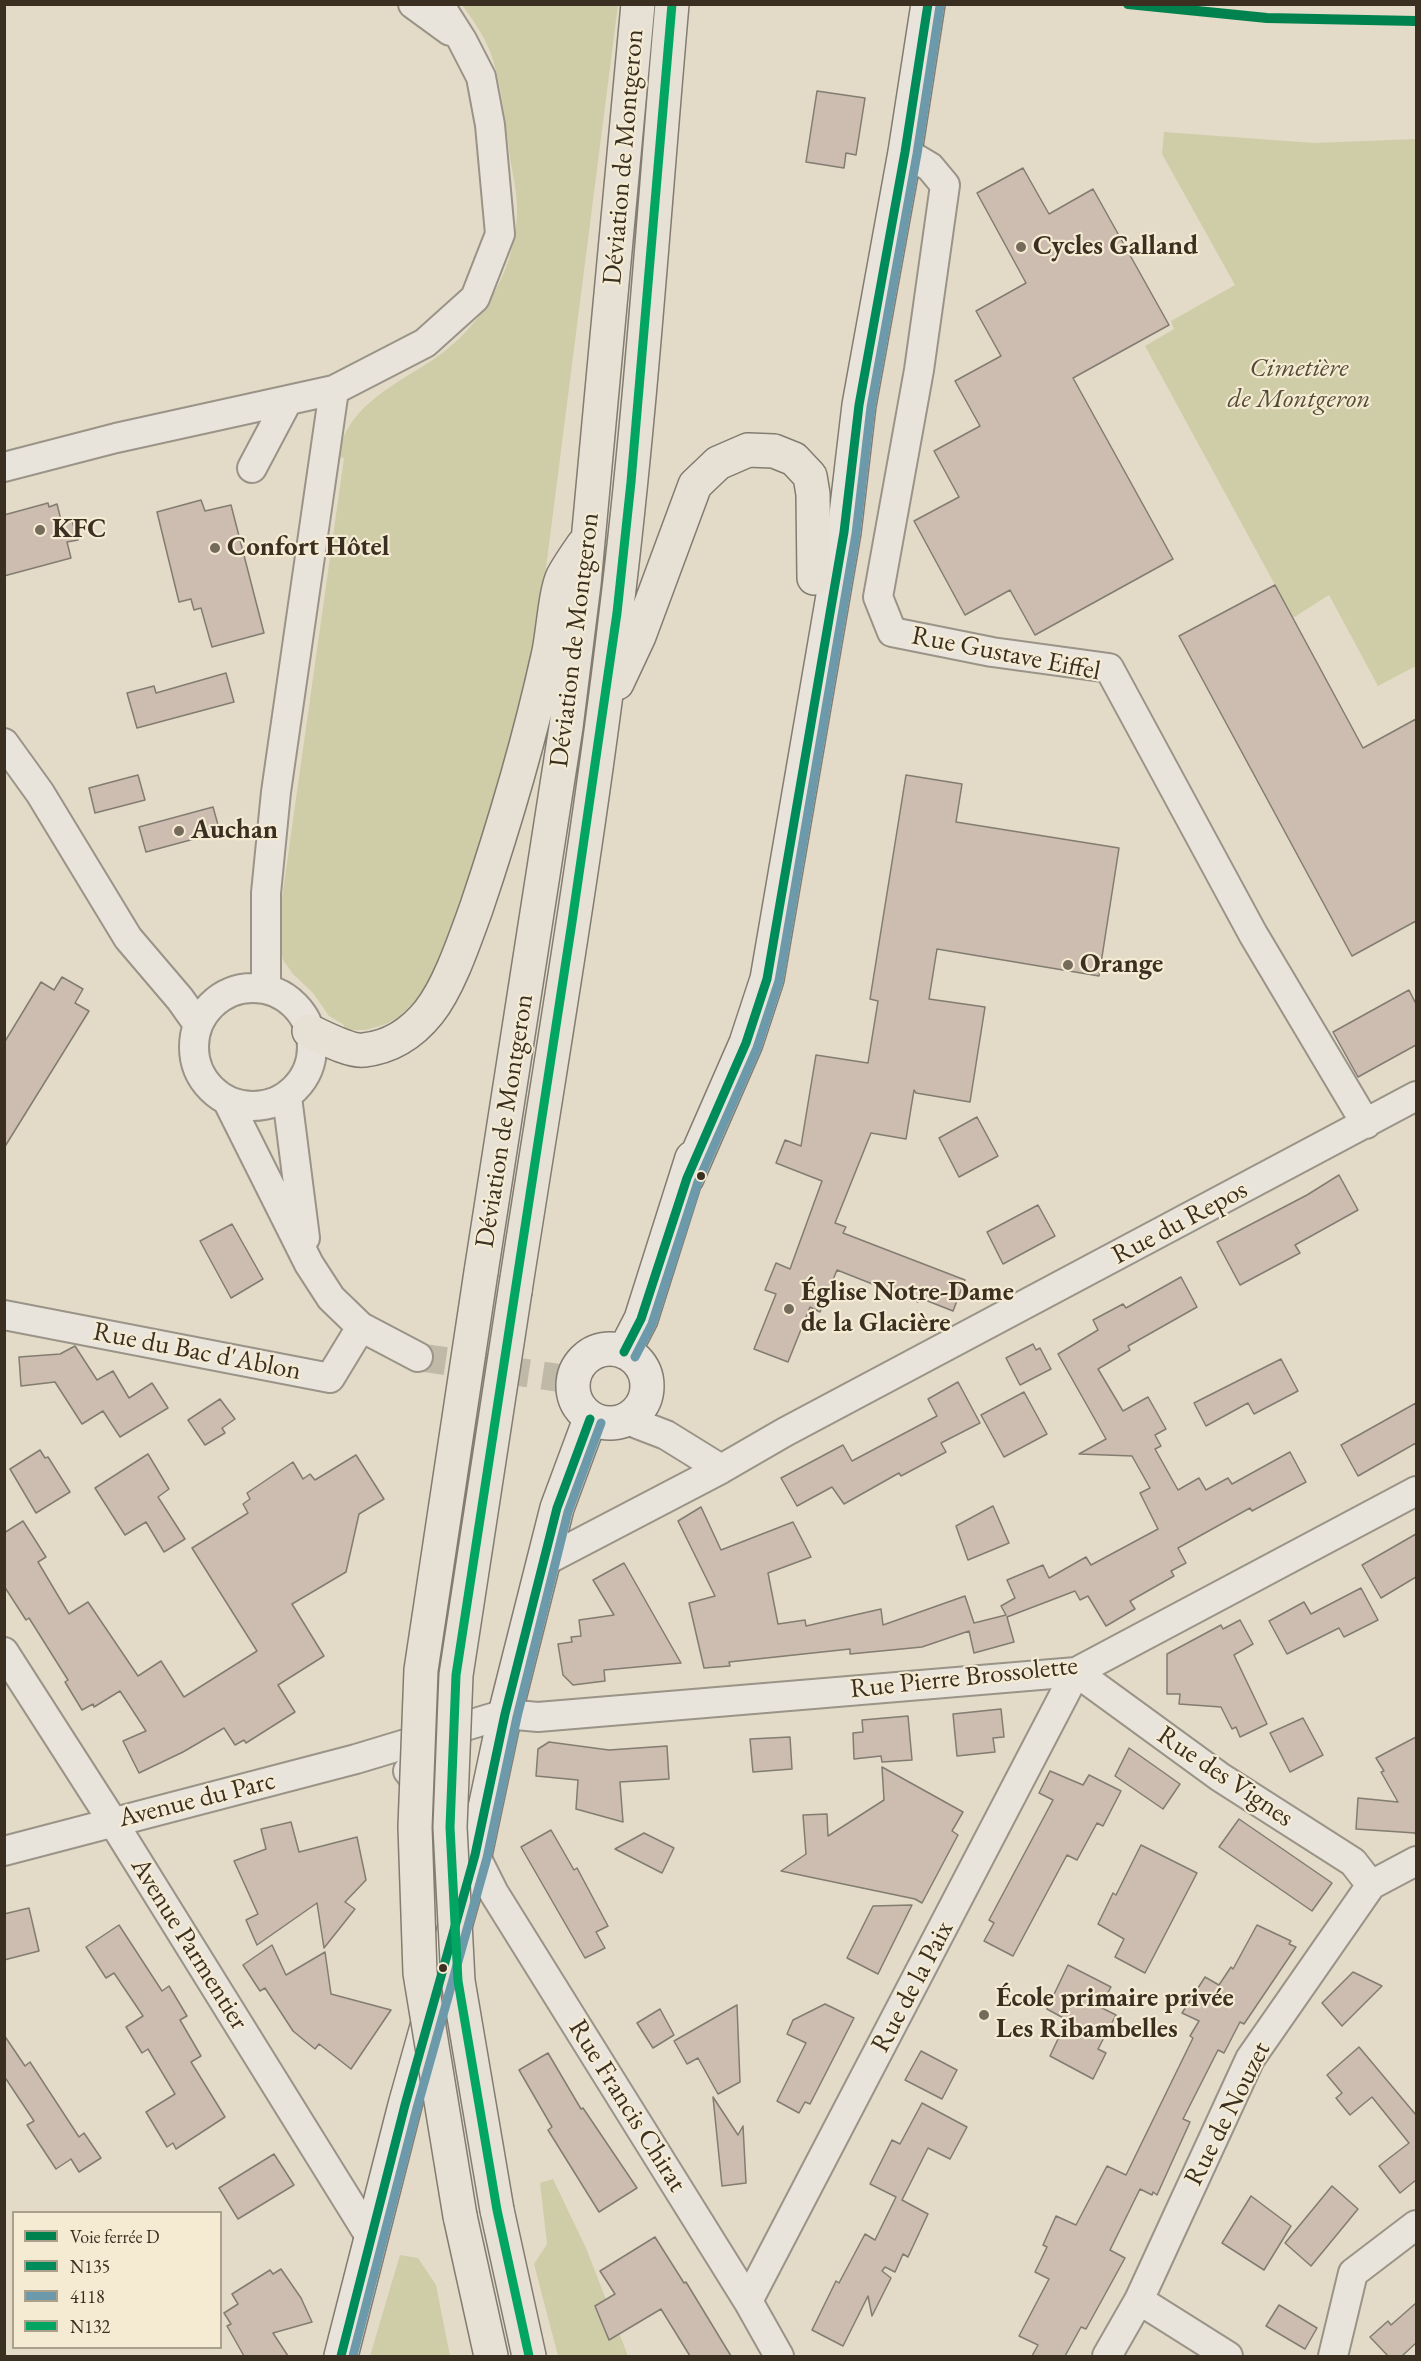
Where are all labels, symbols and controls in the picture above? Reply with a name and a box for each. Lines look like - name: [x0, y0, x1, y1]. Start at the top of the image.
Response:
- street label: Déviation de Montgeron: [597, 28, 651, 286]
- place label: Cycles Galland: [1033, 231, 1198, 263]
- marker: Cycles Galland: [1014, 240, 1028, 254]
- park label: Cimetière de Montgeron: [1228, 353, 1370, 416]
- street label: Déviation de Montgeron: [543, 511, 607, 769]
- place label: KFC: [52, 514, 106, 546]
- marker: KFC: [33, 523, 47, 537]
- place label: Confort Hôtel: [227, 532, 389, 564]
- marker: Confort Hôtel: [208, 541, 222, 555]
- street label: Rue Gustave Eiffel: [909, 620, 1103, 688]
- place label: Auchan: [191, 815, 278, 847]
- marker: Auchan: [172, 824, 186, 838]
- place label: Orange: [1080, 949, 1163, 981]
- marker: Orange: [1061, 958, 1075, 972]
- street label: Déviation de Montgeron: [469, 992, 541, 1250]
- unlabelled marker: [695, 1170, 707, 1182]
- street label: Rue du Repos: [1107, 1174, 1253, 1272]
- place label: Église Notre-Dame de la Glacière: [801, 1277, 1014, 1340]
- marker: Église Notre-Dame de la Glacière: [782, 1302, 796, 1316]
- street label: Rue du Bac d'Ablon: [90, 1316, 304, 1388]
- street label: Rue Pierre Brossolette: [849, 1650, 1079, 1706]
- street label: Rue des Vignes: [1151, 1720, 1299, 1834]
- street label: Avenue du Parc: [115, 1765, 279, 1835]
- street label: Avenue Parmentier: [123, 1852, 255, 2036]
- street label: Rue de la Paix: [865, 1916, 961, 2058]
- unlabelled marker: [437, 1962, 449, 1974]
- place label: École primaire privée Les Ribambelles: [996, 1983, 1234, 2046]
- marker: École primaire privée Les Ribambelles: [977, 2008, 991, 2022]
- street label: Rue Francis Chirat: [561, 2014, 693, 2198]
- street label: Rue de Nouzet: [1178, 2037, 1278, 2191]
- legend: [12, 2211, 222, 2349]
- text: Voie ferrée D: [70, 2225, 160, 2248]
- text: N135: [70, 2255, 110, 2278]
- text: 4118: [70, 2285, 105, 2308]
- text: N132: [70, 2315, 110, 2338]

